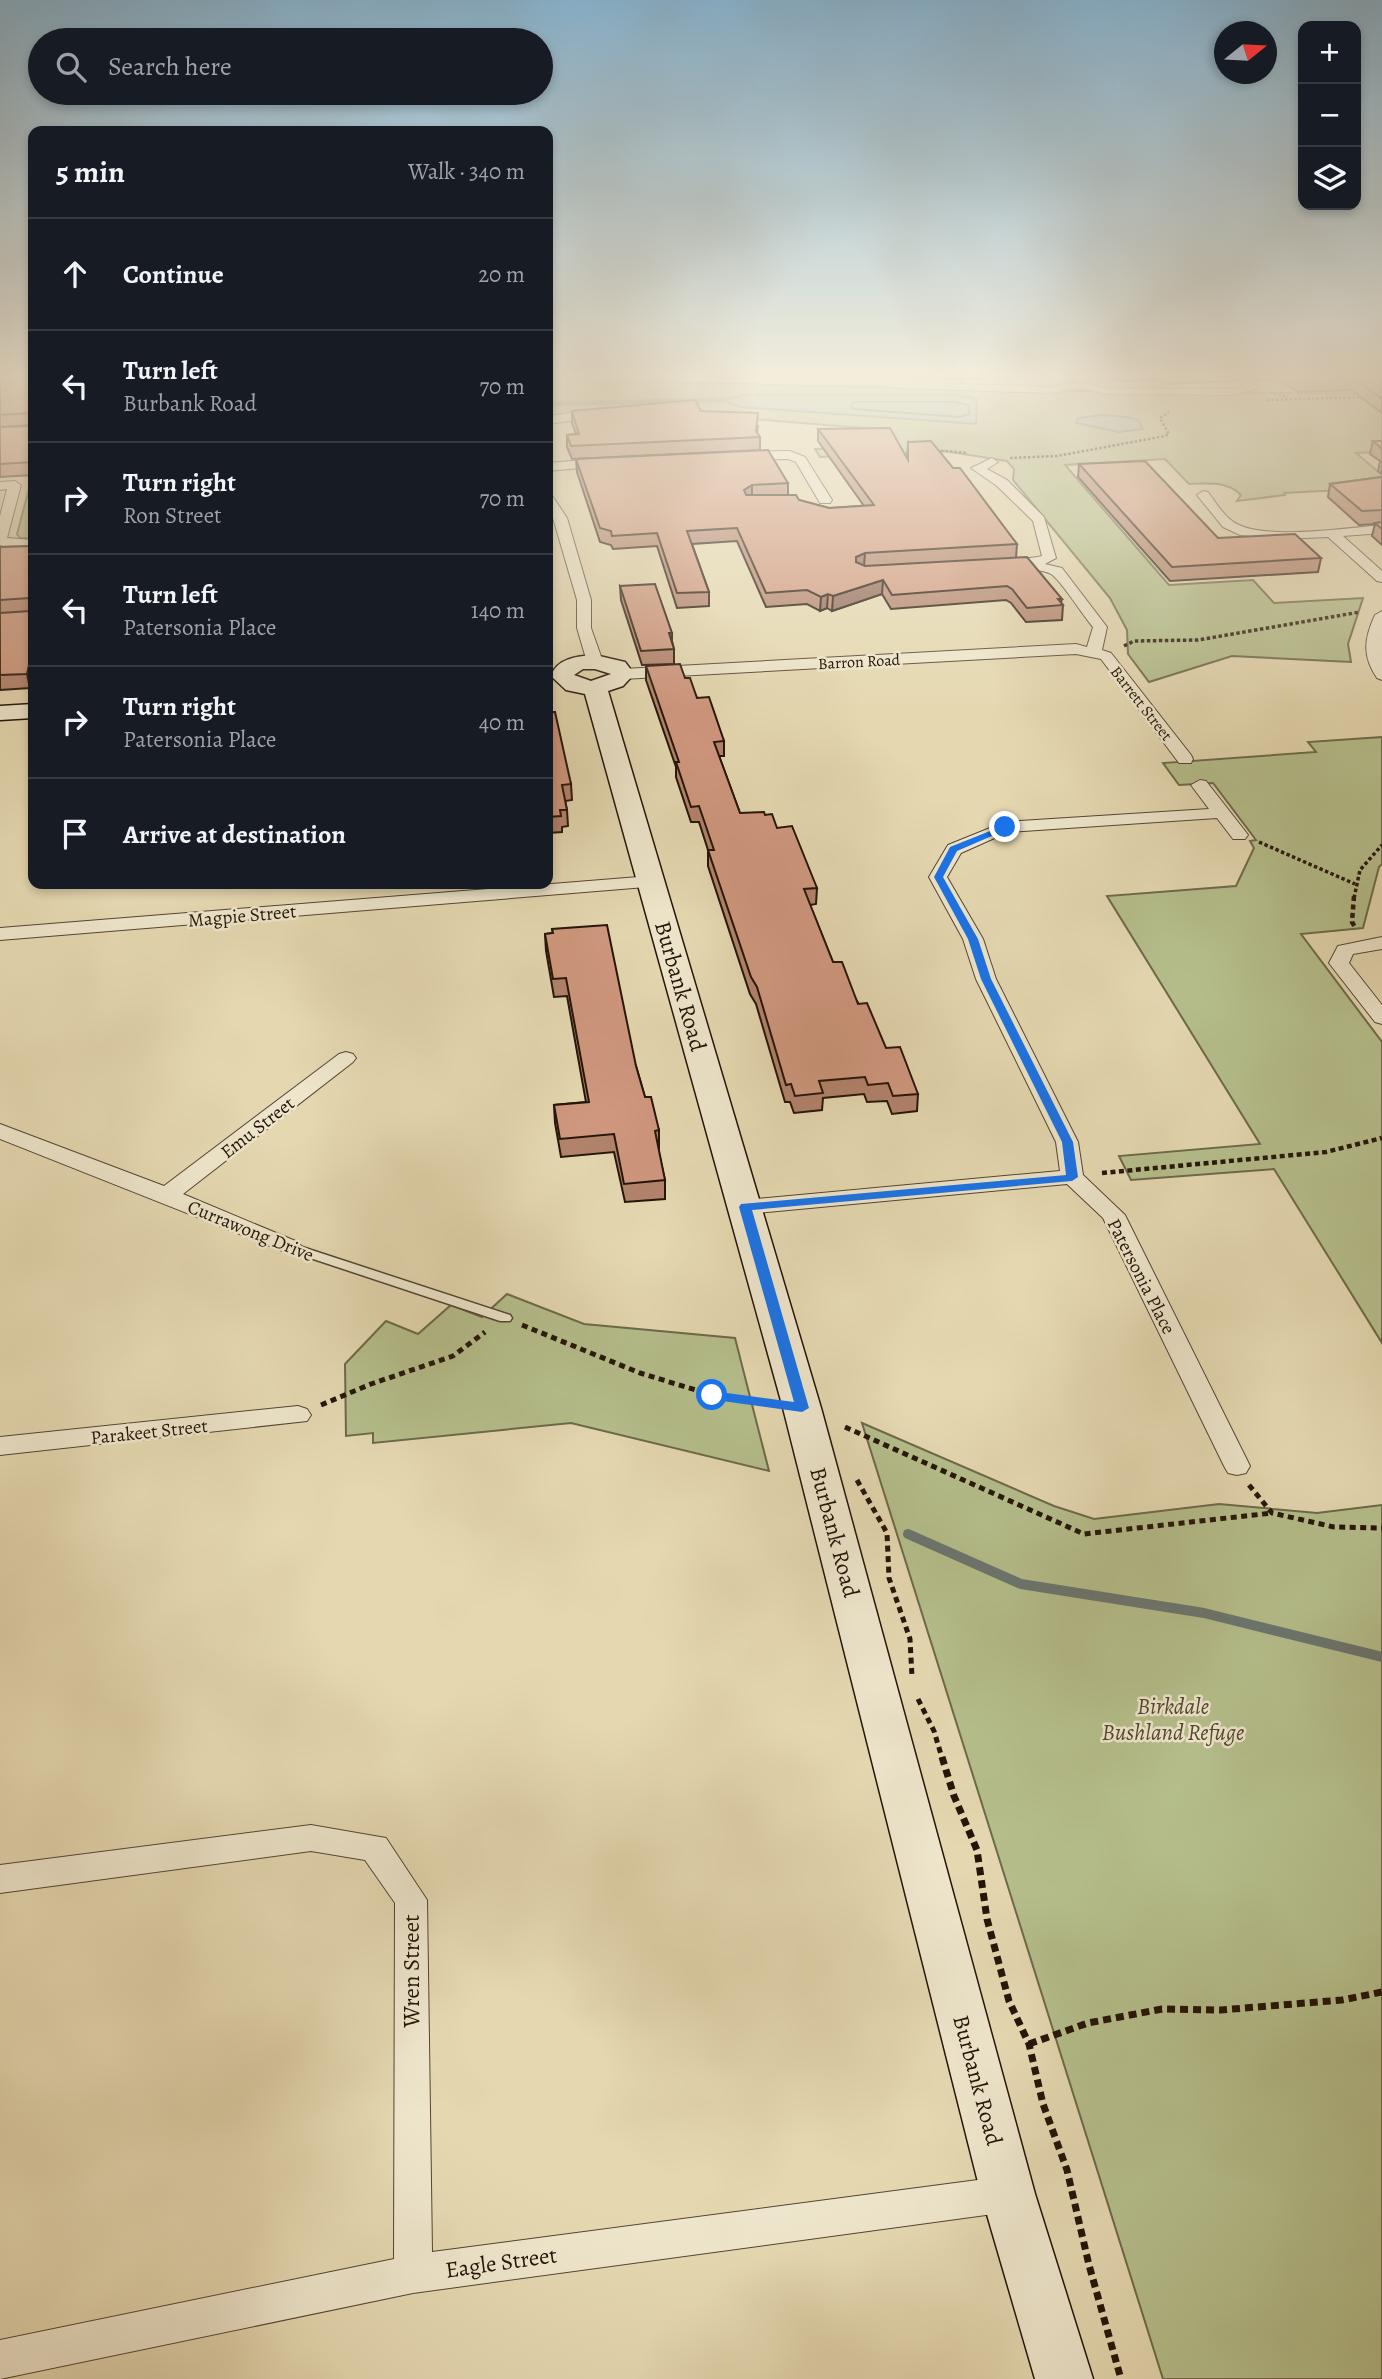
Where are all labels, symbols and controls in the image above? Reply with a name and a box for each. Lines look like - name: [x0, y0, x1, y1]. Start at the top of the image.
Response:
- north arrow: [1214, 21, 1277, 84]
- map controls: [1298, 21, 1361, 210]
- button: +: [1298, 21, 1361, 84]
- search box: [28, 28, 553, 105]
- icon: search: [52, 48, 90, 86]
- text: Search here: [108, 49, 232, 84]
- button: −: [1298, 84, 1361, 147]
- button: layers: [1298, 147, 1361, 210]
- text: 5 min: [56, 152, 125, 192]
- text: Walk · 340 m: [408, 156, 525, 187]
- icon: ahead: [56, 255, 94, 293]
- text: Continue: [123, 257, 224, 292]
- text: 20 m: [478, 259, 525, 290]
- text: Turn left: [123, 353, 218, 388]
- icon: left: [56, 367, 94, 405]
- text: 70 m: [479, 371, 525, 402]
- text: Burbank Road: [123, 388, 257, 419]
- text: Turn right: [123, 465, 236, 500]
- icon: right: [56, 479, 94, 517]
- text: 70 m: [479, 483, 525, 514]
- text: Ron Street: [123, 500, 222, 531]
- text: Turn left: [123, 577, 218, 612]
- icon: left: [56, 591, 94, 629]
- text: 140 m: [471, 595, 525, 626]
- text: Patersonia Place: [123, 612, 276, 643]
- street label: Barron Road: [817, 649, 901, 675]
- street label: Barrett Street: [1105, 662, 1177, 746]
- text: Turn right: [123, 689, 236, 724]
- icon: right: [56, 703, 94, 741]
- text: 40 m: [479, 707, 525, 738]
- text: Patersonia Place: [123, 724, 276, 755]
- route end: [989, 811, 1020, 842]
- icon: arrive: [56, 815, 94, 853]
- text: Arrive at destination: [123, 817, 346, 852]
- street label: Magpie Street: [187, 898, 297, 934]
- street label: Burbank Road: [647, 918, 714, 1055]
- street label: Emu Street: [215, 1091, 300, 1165]
- street label: Currawong Drive: [184, 1194, 318, 1268]
- street label: Patersonia Place: [1101, 1214, 1181, 1339]
- route start: [696, 1379, 727, 1410]
- street label: Parakeet Street: [89, 1413, 209, 1451]
- street label: Burbank Road: [802, 1463, 867, 1601]
- park label: Birkdale Bushland Refuge: [1102, 1691, 1244, 1748]
- street label: Wren Street: [396, 1914, 427, 2029]
- street label: Burbank Road: [945, 2011, 1010, 2149]
- street label: Eagle Street: [443, 2239, 559, 2286]

